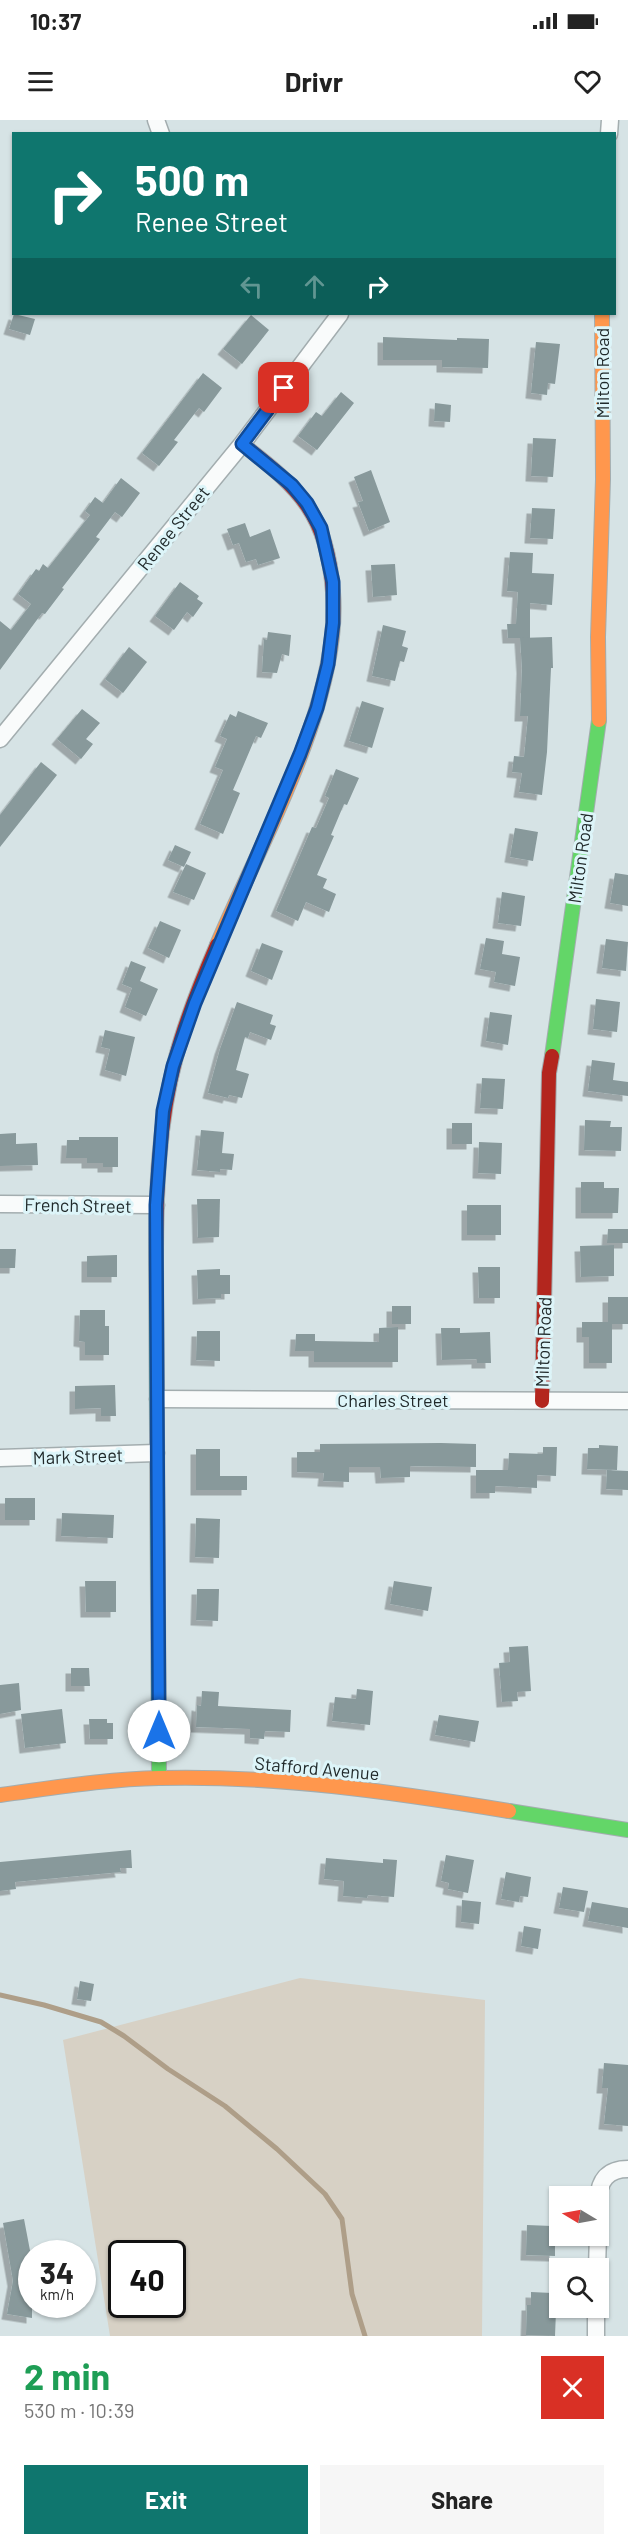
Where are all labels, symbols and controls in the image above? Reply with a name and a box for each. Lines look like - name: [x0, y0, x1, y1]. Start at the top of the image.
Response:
- text: 10:37: [30, 8, 81, 34]
- icon: menu: [24, 65, 57, 98]
- text: Drivr: [285, 65, 343, 97]
- icon: heart: [571, 65, 604, 98]
- text: 500 m: [135, 154, 249, 204]
- icon: right: [36, 156, 114, 234]
- text: Renee Street: [135, 205, 288, 237]
- icon: left: [235, 270, 268, 303]
- icon: ahead: [298, 270, 331, 303]
- icon: right: [361, 270, 394, 303]
- street label: Milton Road: [591, 328, 613, 418]
- pin: [258, 362, 309, 413]
- icon: arrive: [267, 371, 300, 404]
- street label: Renee Street: [132, 481, 214, 575]
- street label: Milton Road: [563, 812, 597, 904]
- street label: French Street: [24, 1193, 132, 1217]
- street label: Milton Road: [530, 1296, 556, 1388]
- street label: Charles Street: [337, 1389, 449, 1411]
- street label: Mark Street: [32, 1443, 124, 1469]
- position arrow: [127, 1699, 191, 1763]
- street label: Stafford Avenue: [254, 1752, 380, 1784]
- north arrow: [549, 2186, 609, 2246]
- map controls: [549, 2186, 609, 2318]
- speed limit sign: 40: [108, 2240, 186, 2318]
- text: 34: [40, 2254, 74, 2290]
- button: search: [549, 2258, 609, 2318]
- text: km/h: [40, 2285, 74, 2303]
- text: 2 min: [24, 2354, 110, 2397]
- button: close: [541, 2356, 604, 2419]
- text: 530 m · 10:39: [24, 2398, 134, 2422]
- button: Exit: [24, 2465, 308, 2534]
- button: Share: [320, 2465, 604, 2534]

